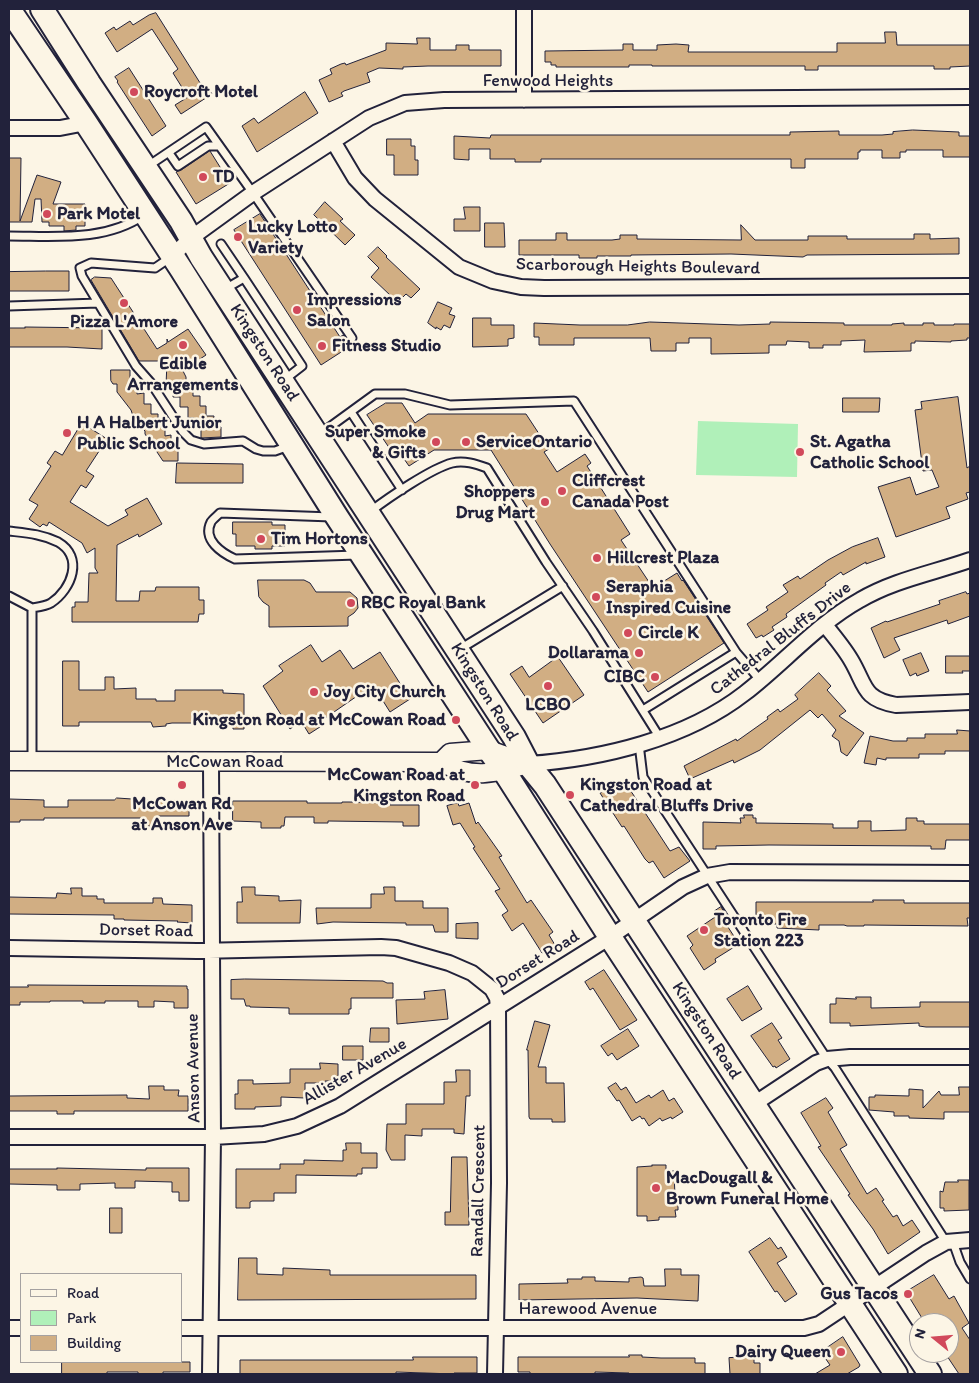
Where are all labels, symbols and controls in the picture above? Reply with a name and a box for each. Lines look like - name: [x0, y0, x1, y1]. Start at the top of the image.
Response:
- street label: Fenwood Heights: [483, 70, 613, 92]
- place label: Roycroft Motel: [144, 81, 258, 103]
- marker: Roycroft Motel: [128, 86, 140, 98]
- place label: TD: [213, 166, 234, 188]
- marker: TD: [197, 171, 209, 183]
- place label: Park Motel: [57, 203, 140, 225]
- marker: Park Motel: [41, 208, 53, 220]
- place label: Lucky Lotto Variety: [248, 216, 337, 258]
- marker: Lucky Lotto Variety: [232, 231, 244, 243]
- street label: Scarborough Heights Boulevard: [516, 254, 760, 280]
- place label: Impressions Salon: [307, 289, 401, 332]
- marker: Pizza L'Amore: [118, 297, 130, 309]
- street label: Kingston Road: [224, 300, 304, 406]
- marker: Impressions Salon: [291, 304, 303, 316]
- place label: Pizza L'Amore: [70, 311, 178, 333]
- place label: Fitness Studio: [332, 335, 441, 357]
- marker: Edible Arrangements: [177, 339, 189, 351]
- marker: Fitness Studio: [316, 340, 328, 352]
- place label: Edible Arrangements: [128, 353, 238, 396]
- place label: H A Halbert Junior Public School: [77, 412, 221, 454]
- place label: Super Smoke & Gifts: [325, 421, 426, 464]
- marker: H A Halbert Junior Public School: [61, 427, 73, 439]
- place label: ServiceOntario: [476, 431, 592, 453]
- place label: St. Agatha Catholic School: [810, 431, 929, 474]
- marker: Super Smoke & Gifts: [430, 436, 442, 448]
- marker: ServiceOntario: [460, 436, 472, 448]
- marker: St. Agatha Catholic School: [794, 446, 806, 458]
- place label: Cliffcrest Canada Post: [572, 470, 669, 512]
- place label: Shoppers Drug Mart: [455, 481, 535, 524]
- marker: Cliffcrest Canada Post: [556, 485, 568, 497]
- marker: Shoppers Drug Mart: [539, 496, 551, 508]
- place label: Tim Hortons: [271, 528, 368, 550]
- marker: Tim Hortons: [255, 533, 267, 545]
- place label: Hillcrest Plaza: [607, 547, 719, 569]
- marker: Hillcrest Plaza: [591, 552, 603, 564]
- place label: Seraphia Inspired Cuisine: [606, 576, 731, 618]
- street label: Cathedral Bluffs Drive: [706, 577, 856, 701]
- marker: Seraphia Inspired Cuisine: [590, 591, 602, 603]
- place label: RBC Royal Bank: [361, 592, 486, 614]
- marker: RBC Royal Bank: [345, 597, 357, 609]
- place label: Circle K: [638, 622, 699, 644]
- marker: Circle K: [622, 627, 634, 639]
- street label: Kingston Road: [445, 639, 523, 745]
- place label: Dollarama: [548, 642, 629, 664]
- marker: Dollarama: [633, 647, 645, 659]
- place label: CIBC: [604, 666, 645, 688]
- marker: CIBC: [649, 671, 661, 683]
- marker: LCBO: [542, 680, 554, 692]
- place label: Joy City Church: [324, 681, 446, 703]
- marker: Joy City Church: [308, 686, 320, 698]
- place label: LCBO: [525, 694, 571, 716]
- place label: Kingston Road at McCowan Road: [192, 709, 446, 731]
- marker: Kingston Road at McCowan Road: [450, 714, 462, 726]
- street label: McCowan Road: [166, 751, 284, 773]
- place label: McCowan Road at Kingston Road: [327, 764, 465, 806]
- place label: Kingston Road at Cathedral Bluffs Drive: [580, 774, 753, 816]
- marker: McCowan Rd at Anson Ave: [176, 779, 188, 791]
- marker: McCowan Road at Kingston Road: [469, 779, 481, 791]
- marker: Kingston Road at Cathedral Bluffs Drive: [564, 789, 576, 801]
- place label: McCowan Rd at Anson Ave: [131, 793, 233, 836]
- place label: Toronto Fire Station 223: [714, 909, 807, 952]
- street label: Dorset Road: [99, 919, 193, 943]
- marker: Toronto Fire Station 223: [698, 924, 710, 936]
- street label: Dorset Road: [492, 926, 584, 994]
- street label: Kingston Road: [666, 978, 746, 1084]
- street label: Anson Avenue: [182, 1013, 206, 1123]
- street label: Allister Avenue: [299, 1033, 411, 1111]
- street label: Randall Crescent: [467, 1125, 491, 1257]
- place label: MacDougall & Brown Funeral Home: [666, 1167, 829, 1210]
- marker: MacDougall & Brown Funeral Home: [650, 1182, 662, 1194]
- legend: [20, 1273, 182, 1363]
- place label: Gus Tacos: [820, 1283, 898, 1305]
- text: Road: [67, 1284, 99, 1302]
- marker: Gus Tacos: [902, 1288, 914, 1300]
- street label: Harewood Avenue: [519, 1298, 657, 1320]
- text: Park: [67, 1309, 97, 1327]
- north arrow: [909, 1313, 959, 1363]
- text: N: [911, 1327, 930, 1341]
- text: Building: [67, 1334, 121, 1352]
- place label: Dairy Queen: [735, 1341, 831, 1363]
- marker: Dairy Queen: [835, 1346, 847, 1358]

